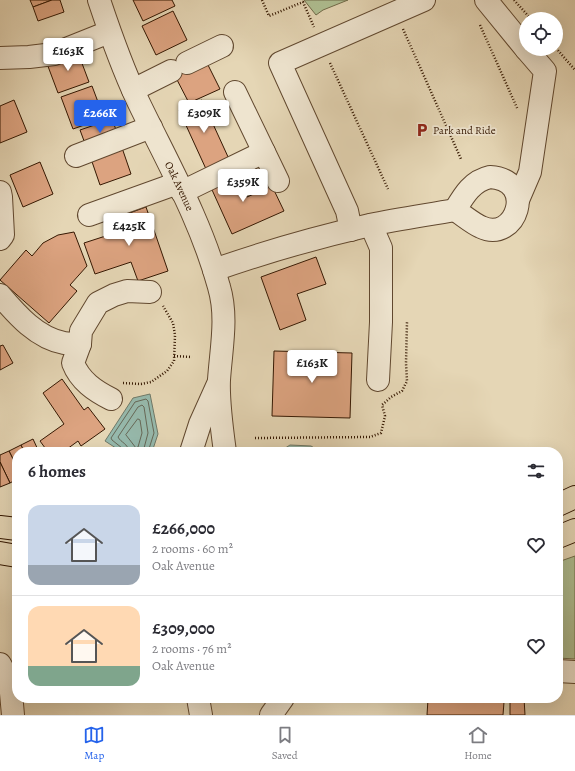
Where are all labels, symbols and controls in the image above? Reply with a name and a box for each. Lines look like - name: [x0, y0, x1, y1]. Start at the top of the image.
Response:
- map controls: [519, 12, 563, 56]
- button: locate: [519, 12, 563, 56]
- pin: £163K: [40, 38, 96, 72]
- text: £163K: [52, 42, 84, 59]
- pin: £266K: [72, 100, 128, 134]
- pin: £309K: [176, 100, 232, 134]
- text: £266K: [83, 104, 117, 121]
- text: £309K: [187, 104, 221, 121]
- parking icon: Park and Ride: [414, 122, 430, 138]
- place label: Park and Ride: [433, 123, 496, 138]
- street label: Oak Avenue: [161, 159, 197, 213]
- pin: £359K: [215, 169, 271, 203]
- text: £359K: [227, 173, 259, 190]
- pin: £425K: [101, 213, 157, 247]
- text: £425K: [112, 217, 146, 234]
- pin: £163K: [284, 350, 340, 384]
- text: £163K: [296, 354, 328, 371]
- text: 6 homes: [28, 460, 86, 483]
- icon: filters: [525, 460, 547, 482]
- text: £266,000: [152, 517, 215, 540]
- icon: home: [60, 521, 108, 569]
- icon: heart: [525, 534, 547, 556]
- text: 2 rooms · 60 m²: [152, 540, 233, 557]
- text: Oak Avenue: [152, 557, 215, 574]
- text: £309,000: [152, 617, 215, 640]
- icon: home: [60, 622, 108, 670]
- icon: heart: [525, 635, 547, 657]
- text: 2 rooms · 76 m²: [152, 640, 231, 657]
- text: Oak Avenue: [152, 657, 215, 674]
- tab: Map: [83, 724, 105, 763]
- tab: Saved: [272, 724, 298, 763]
- tab: Home: [464, 724, 492, 763]

